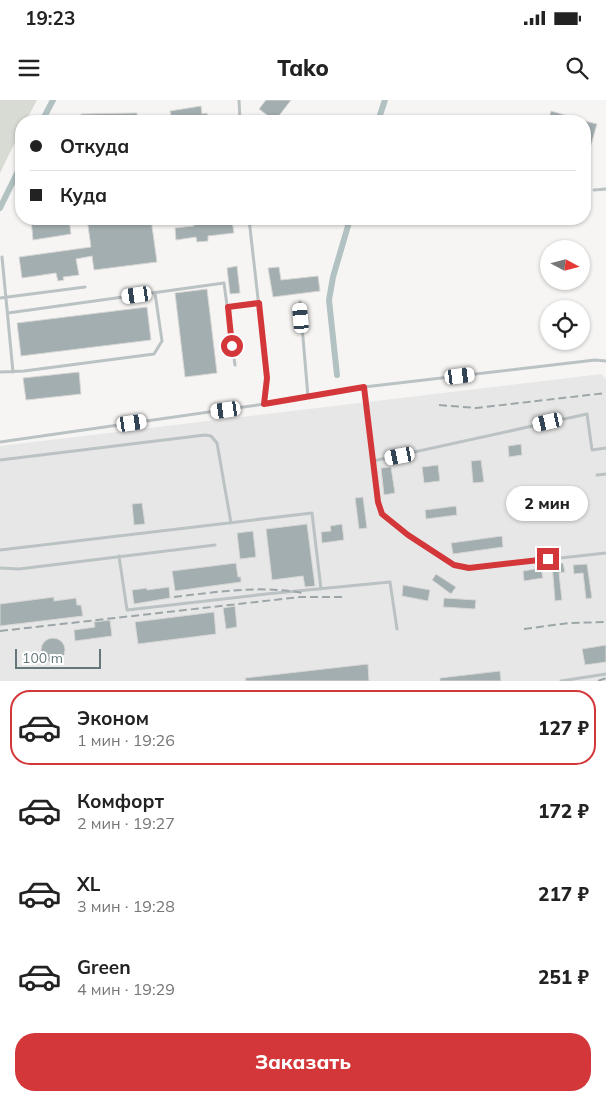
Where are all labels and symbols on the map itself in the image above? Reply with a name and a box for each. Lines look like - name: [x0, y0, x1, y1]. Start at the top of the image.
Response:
- north arrow: [540, 240, 590, 290]
- car: [121, 285, 152, 305]
- car: [292, 302, 309, 334]
- route start: [221, 335, 243, 357]
- car: [444, 367, 475, 385]
- car: [210, 400, 241, 420]
- car: [531, 411, 564, 433]
- car: [116, 413, 147, 433]
- car: [383, 446, 416, 466]
- callout: 2 мин: [507, 486, 589, 522]
- route end: [537, 548, 559, 570]
- scale bar: [15, 646, 101, 669]

